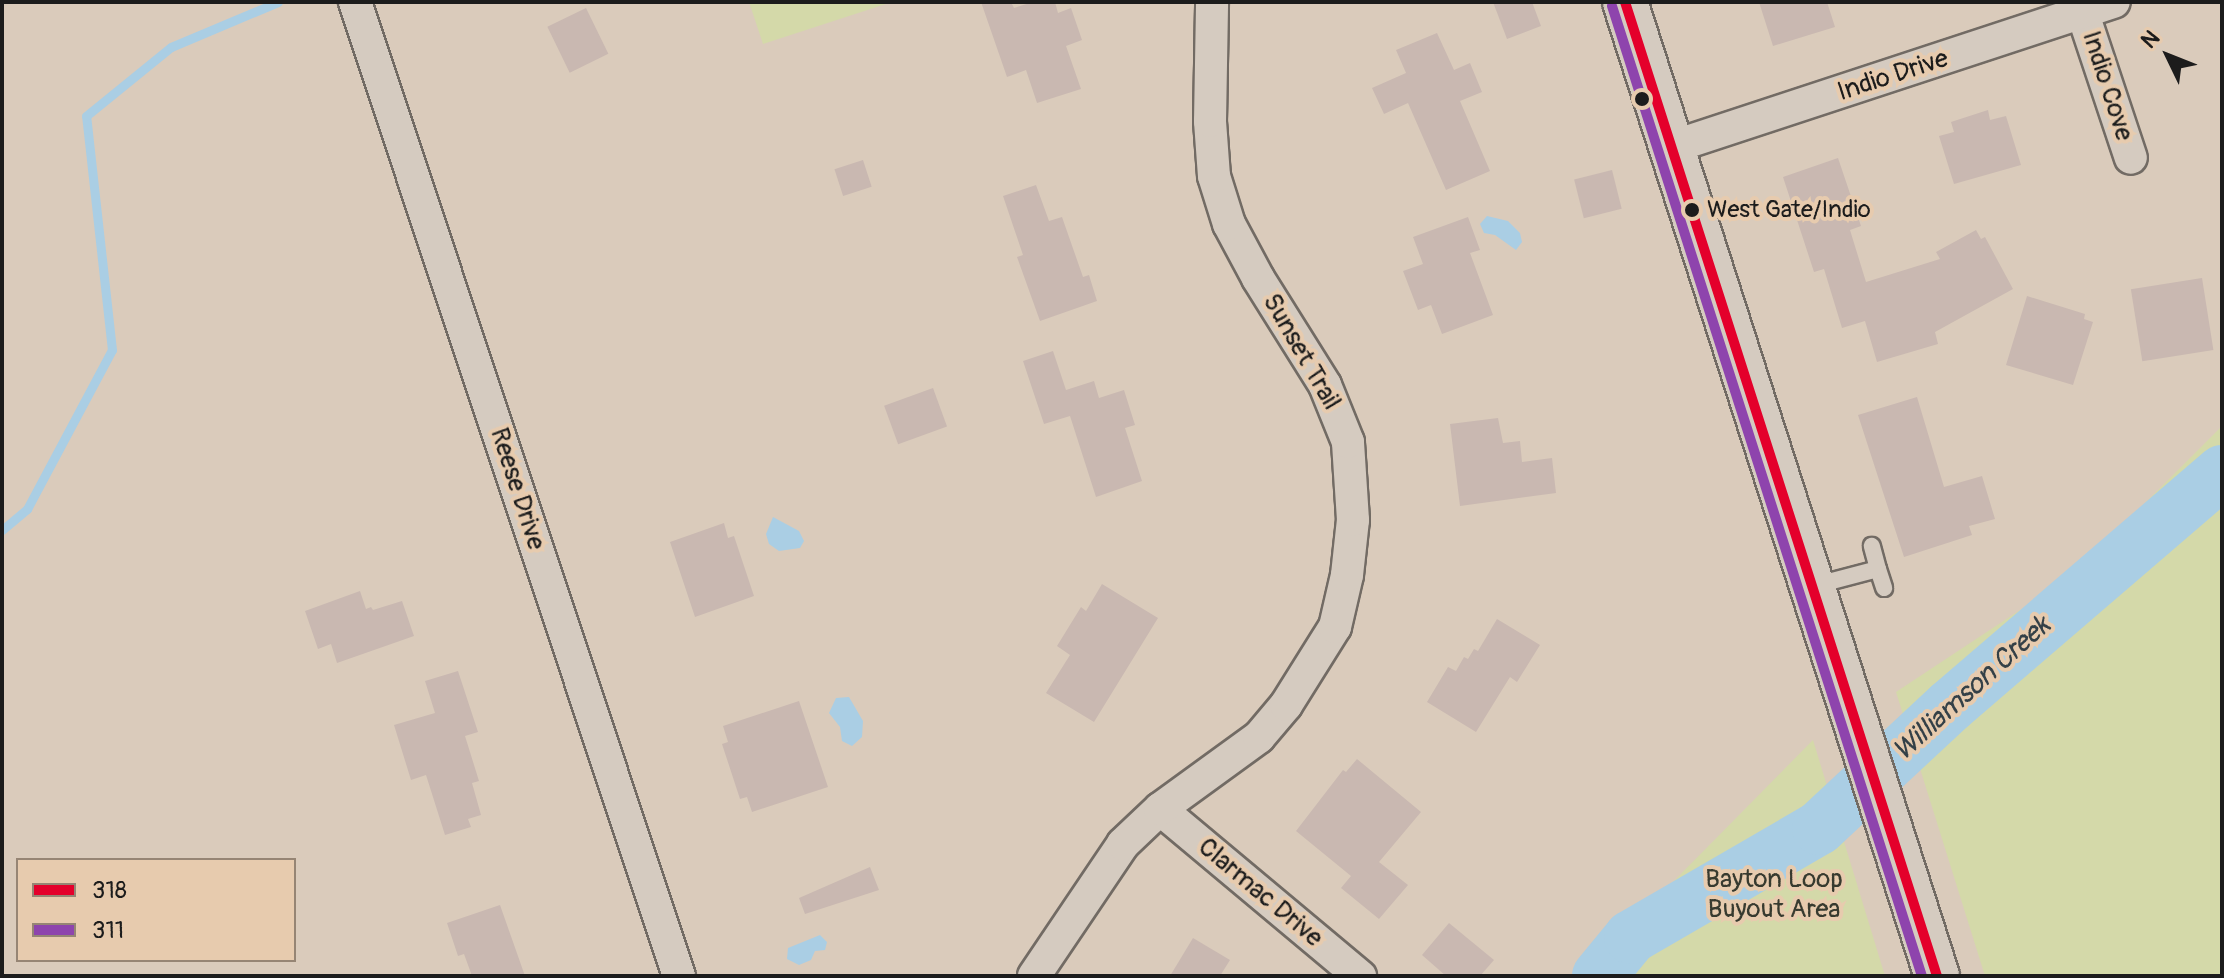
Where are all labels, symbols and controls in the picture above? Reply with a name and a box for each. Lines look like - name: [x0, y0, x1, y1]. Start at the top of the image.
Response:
- north arrow: [2128, 16, 2208, 96]
- text: N: [2135, 25, 2166, 55]
- street label: Indio Cove: [2075, 27, 2139, 145]
- street label: Indio Drive: [1834, 43, 1952, 109]
- unlabelled marker: [1634, 91, 1650, 107]
- place label: West Gate/Indio: [1707, 196, 1871, 224]
- marker: West Gate/Indio: [1684, 202, 1700, 218]
- street label: Sunset Trail: [1255, 288, 1347, 416]
- street label: Reese Drive: [483, 424, 551, 554]
- water label: Williamson Creek: [1886, 610, 2058, 768]
- street label: Clarmac Drive: [1191, 832, 1329, 954]
- legend: [16, 858, 296, 962]
- park label: Bayton Loop Buyout Area: [1705, 864, 1843, 926]
- text: 318: [92, 876, 127, 905]
- text: 311: [92, 916, 124, 945]

